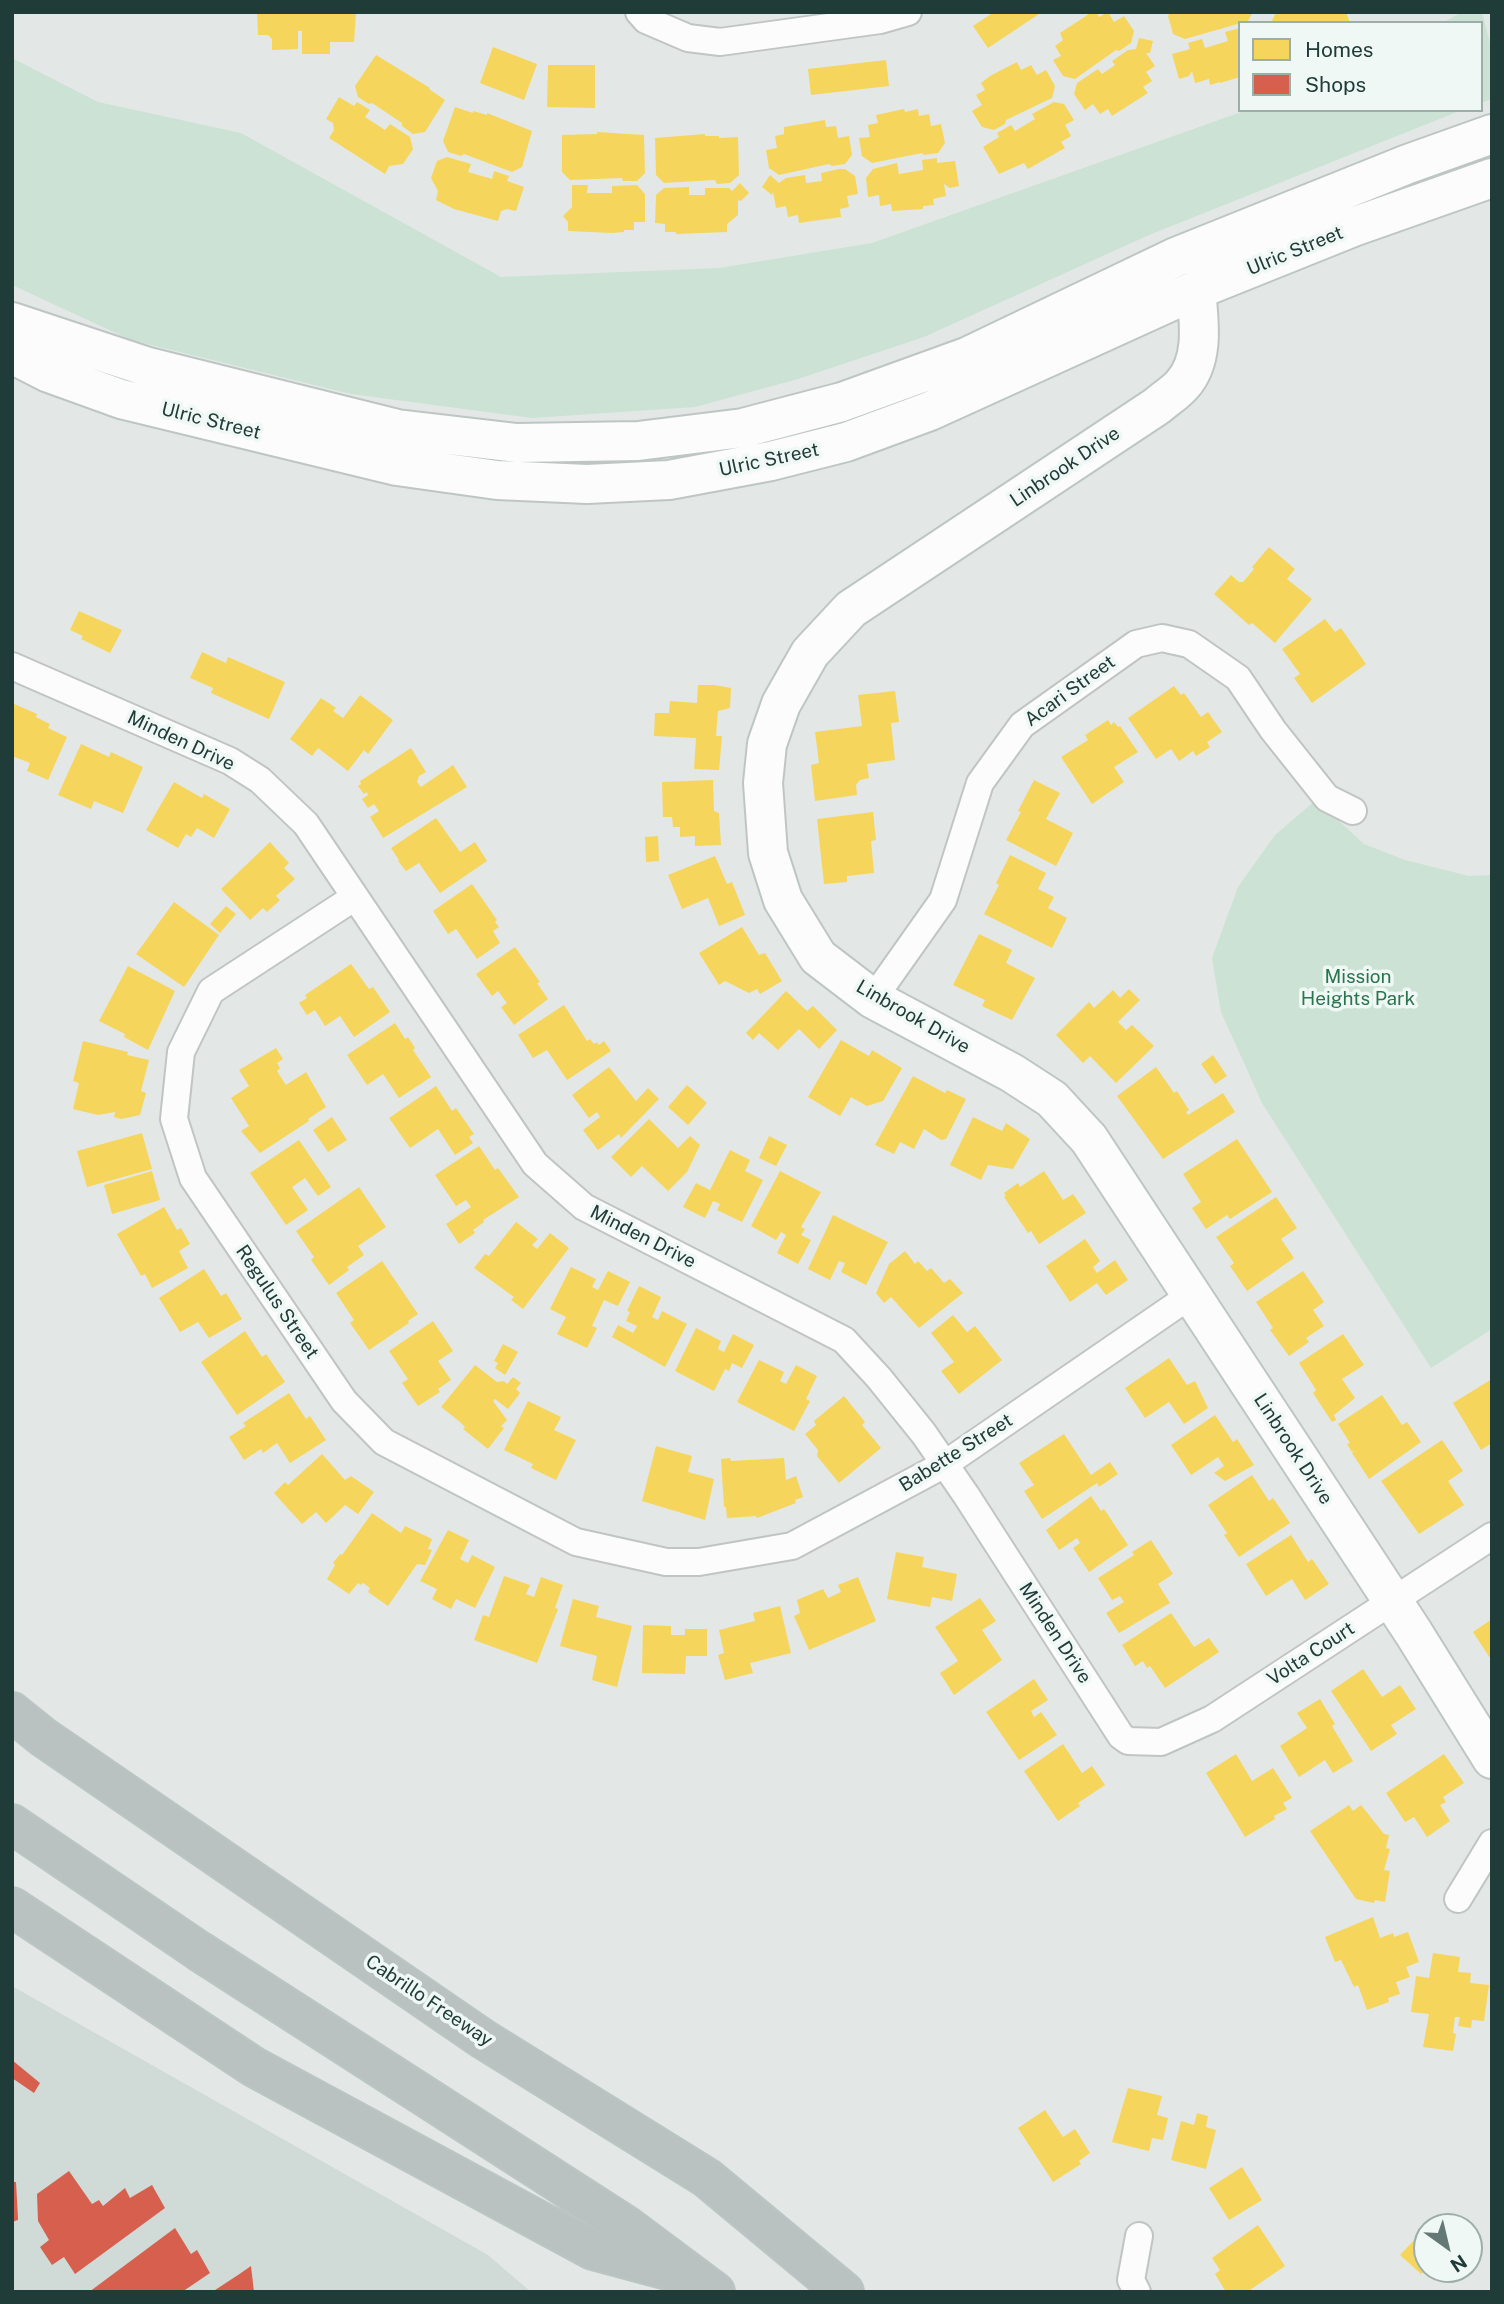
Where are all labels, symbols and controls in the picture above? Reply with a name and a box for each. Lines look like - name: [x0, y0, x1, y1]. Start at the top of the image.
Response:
- legend: [1238, 21, 1483, 112]
- text: Homes: [1305, 37, 1373, 62]
- text: Shops: [1305, 72, 1366, 97]
- street label: Ulric Street: [1244, 221, 1346, 281]
- street label: Ulric Street: [159, 398, 263, 444]
- street label: Linbrook Drive: [1006, 422, 1124, 512]
- street label: Ulric Street: [717, 438, 821, 482]
- street label: Acari Street: [1020, 651, 1120, 731]
- street label: Minden Drive: [124, 706, 238, 776]
- park label: Mission Heights Park: [1301, 966, 1415, 1010]
- street label: Linbrook Drive: [852, 975, 974, 1059]
- street label: Minden Drive: [586, 1201, 700, 1273]
- street label: Regulus Street: [231, 1241, 323, 1363]
- street label: Linbrook Drive: [1249, 1389, 1337, 1509]
- street label: Babette Street: [895, 1409, 1017, 1497]
- street label: Minden Drive: [1014, 1578, 1096, 1688]
- street label: Volta Court: [1263, 1617, 1359, 1691]
- street label: Cabrillo Freeway: [361, 1950, 497, 2052]
- north arrow: [1413, 2213, 1483, 2283]
- text: N: [1446, 2250, 1471, 2277]

